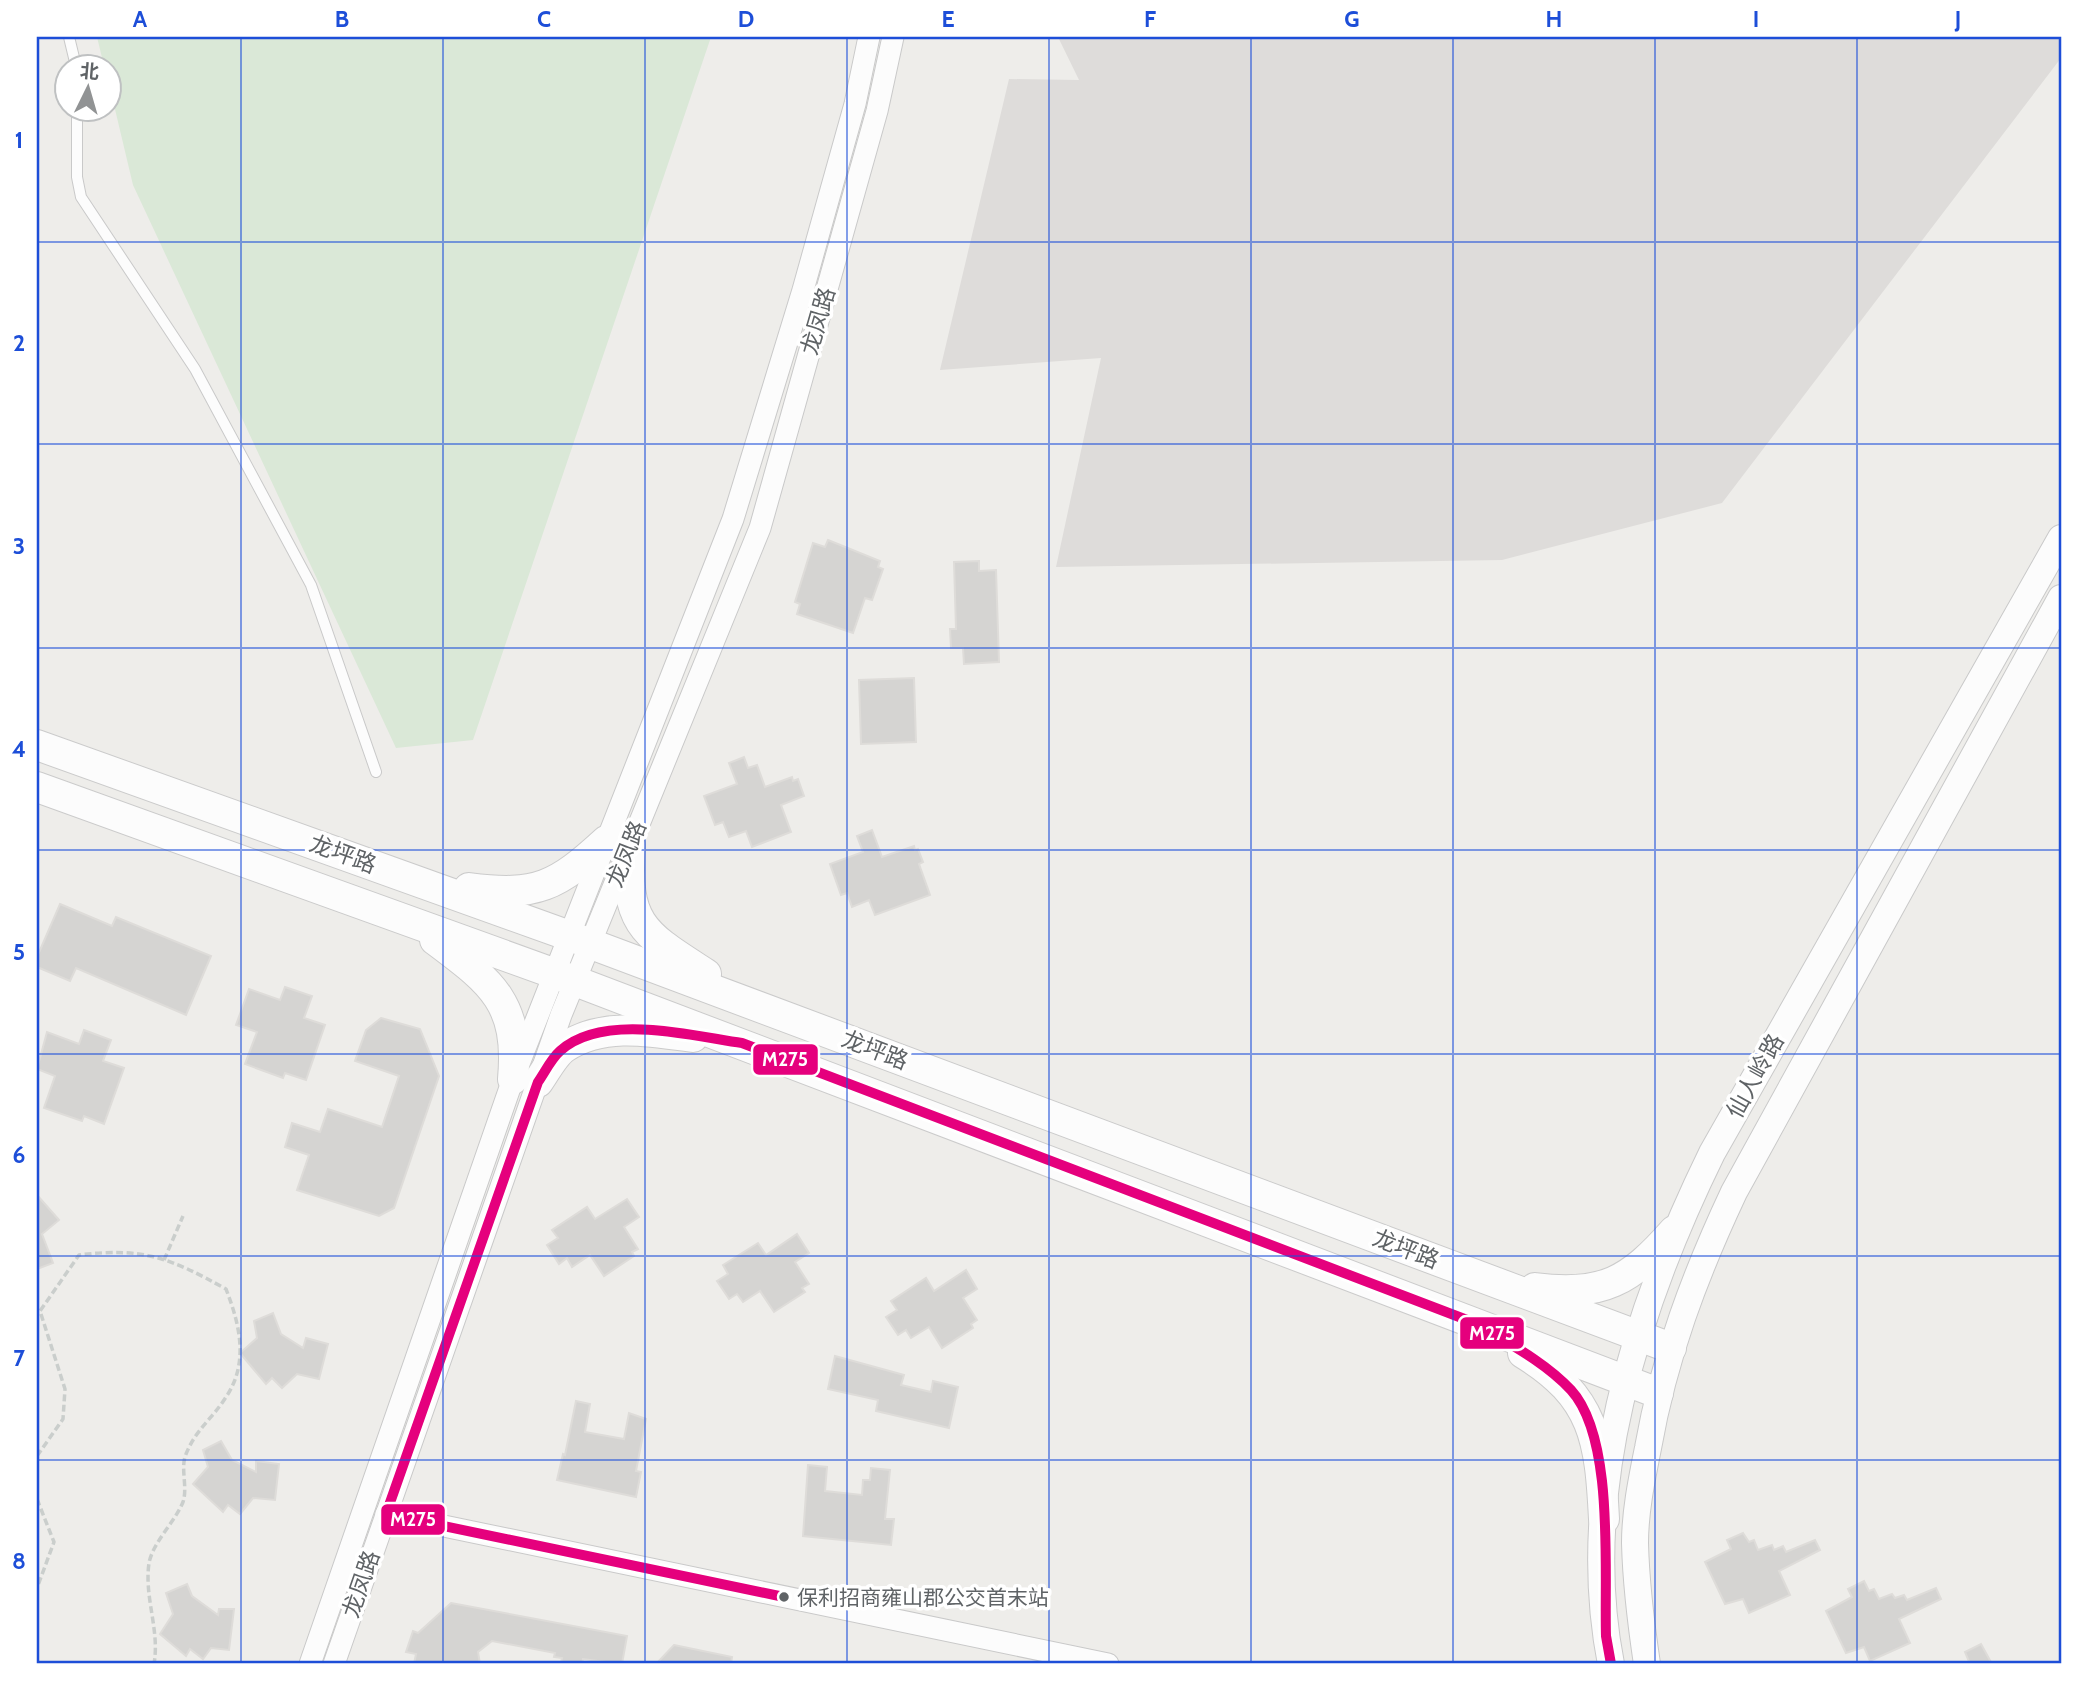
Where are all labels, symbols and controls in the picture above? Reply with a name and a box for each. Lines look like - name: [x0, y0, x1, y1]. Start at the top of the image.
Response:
- text: A: [133, 5, 148, 33]
- text: B: [335, 5, 349, 33]
- text: C: [537, 5, 551, 33]
- text: D: [738, 5, 754, 33]
- text: E: [941, 5, 955, 33]
- text: F: [1144, 5, 1156, 33]
- text: G: [1344, 5, 1360, 33]
- text: H: [1546, 5, 1562, 33]
- text: I: [1753, 5, 1759, 33]
- text: J: [1954, 5, 1961, 33]
- north arrow: [52, 52, 122, 122]
- text: 北: [79, 59, 100, 84]
- text: 1: [15, 126, 23, 154]
- street label: 龙凤路: [795, 284, 841, 358]
- text: 2: [13, 329, 25, 357]
- text: 3: [13, 532, 25, 560]
- text: 4: [12, 735, 26, 763]
- street label: 龙凤路: [600, 817, 652, 891]
- street label: 龙坪路: [306, 829, 380, 879]
- text: 5: [13, 938, 25, 966]
- street label: 龙坪路: [838, 1025, 912, 1075]
- street label: 仙人岭路: [1720, 1029, 1790, 1123]
- line badge: M275: [752, 1043, 819, 1076]
- text: M275: [762, 1048, 808, 1071]
- text: 6: [13, 1141, 25, 1169]
- street label: 龙坪路: [1369, 1224, 1443, 1274]
- line badge: M275: [1459, 1316, 1525, 1350]
- text: M275: [1469, 1322, 1515, 1345]
- text: 7: [13, 1344, 25, 1372]
- line badge: M275: [380, 1503, 446, 1536]
- text: M275: [390, 1508, 436, 1531]
- text: 8: [12, 1547, 26, 1575]
- street label: 龙凤路: [337, 1547, 385, 1621]
- place label: 保利招商雍山郡公交首末站: [797, 1585, 1049, 1610]
- marker: 保利招商雍山郡公交首末站: [777, 1590, 791, 1604]

